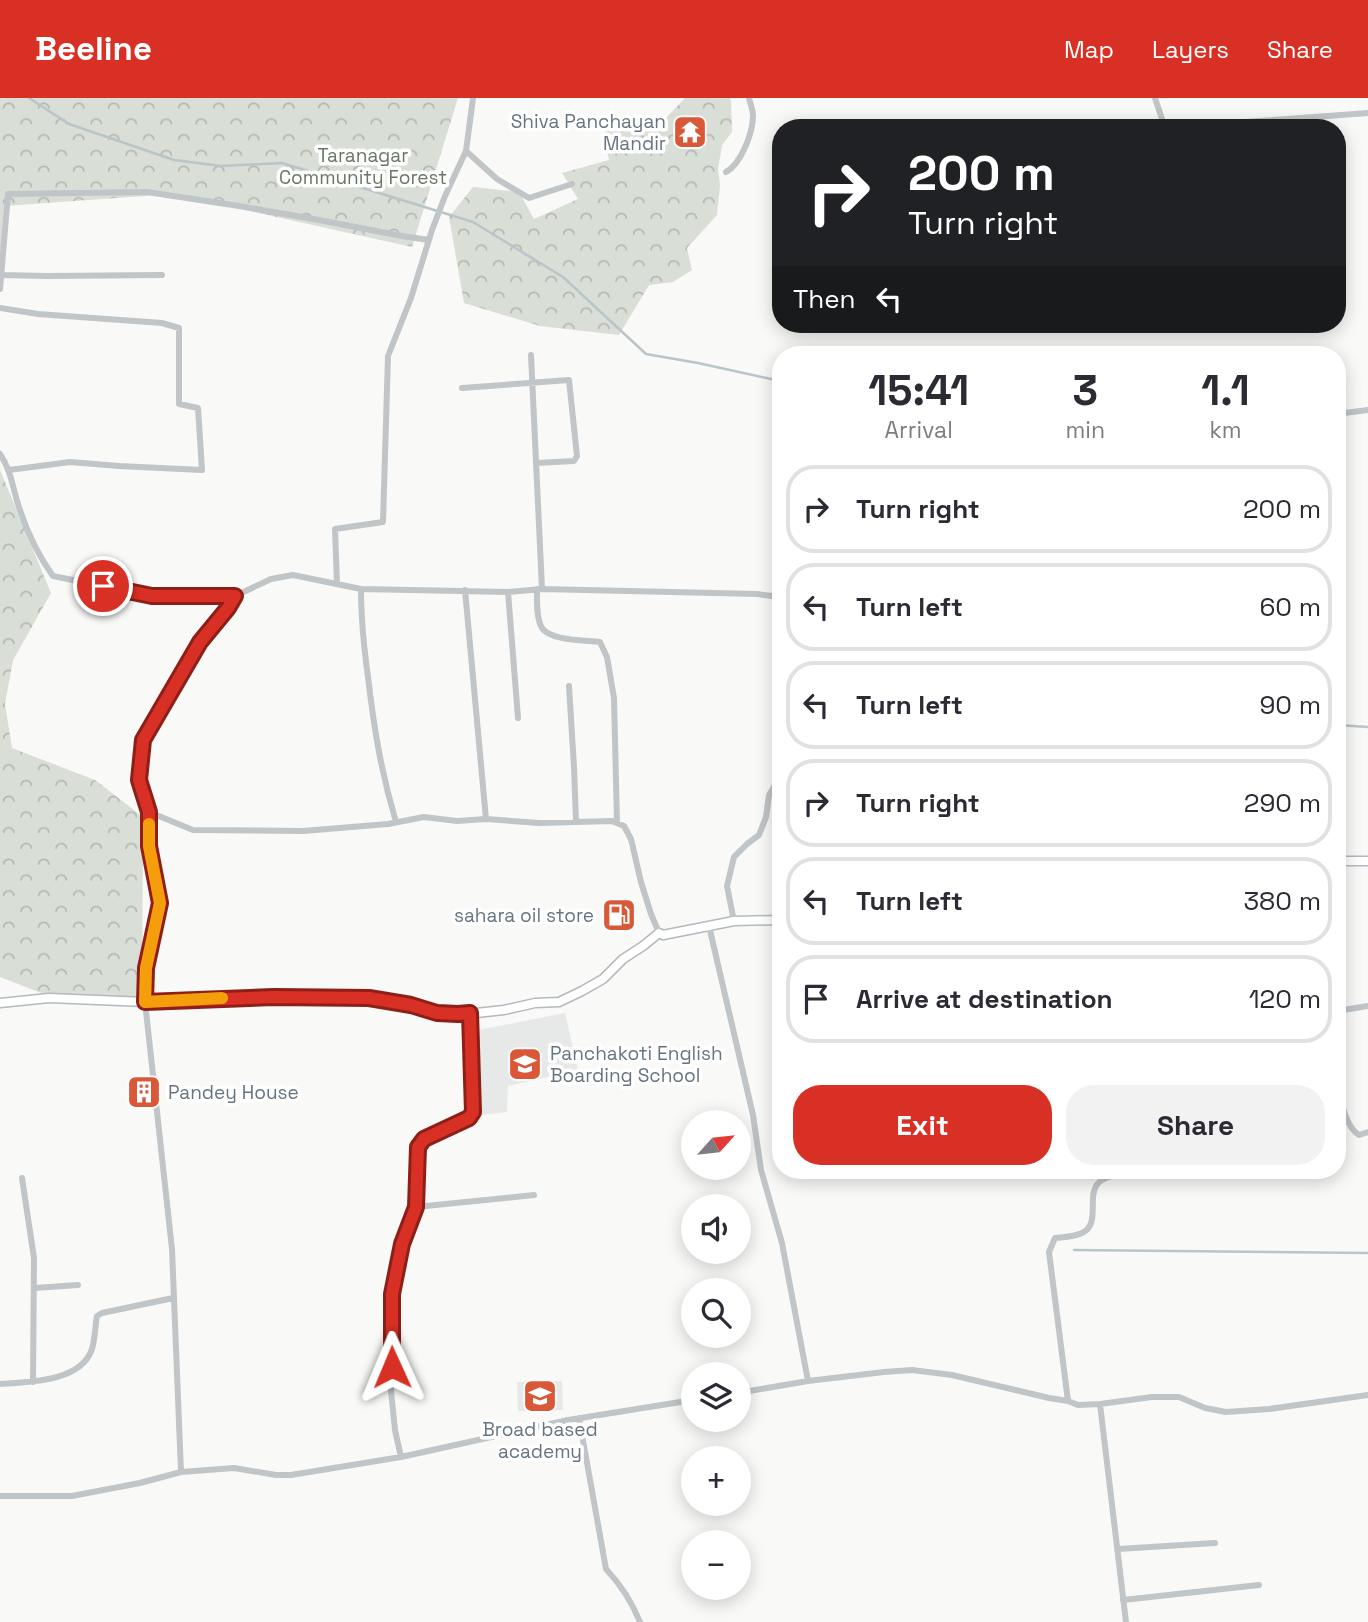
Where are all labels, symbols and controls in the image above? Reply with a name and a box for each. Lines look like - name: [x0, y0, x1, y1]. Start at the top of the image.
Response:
- text: Beeline: [35, 28, 152, 70]
- text: Map: [1064, 34, 1114, 65]
- text: Layers: [1152, 34, 1229, 65]
- text: Share: [1267, 34, 1333, 65]
- place label: Shiva Panchayan Mandir: [511, 109, 666, 156]
- temple icon: Shiva Panchayan Mandir: [671, 113, 709, 151]
- text: 200 m: [908, 142, 1055, 204]
- park label: Taranagar Community Forest: [279, 143, 447, 190]
- icon: right: [793, 147, 884, 238]
- text: Turn right: [908, 203, 1058, 243]
- icon: left: [870, 280, 908, 318]
- text: Then: [793, 282, 856, 316]
- text: 15:41: [868, 364, 969, 417]
- text: 3: [1072, 364, 1098, 417]
- text: 1.1: [1201, 364, 1250, 417]
- text: Arrival: [885, 415, 953, 445]
- text: min: [1065, 415, 1105, 445]
- text: km: [1209, 415, 1242, 445]
- icon: right: [797, 490, 835, 528]
- text: Turn right: [856, 492, 980, 526]
- text: 200 m: [1243, 492, 1321, 526]
- pin: [73, 556, 133, 616]
- icon: arrive: [84, 567, 122, 605]
- icon: left: [797, 588, 835, 626]
- text: Turn left: [856, 590, 963, 624]
- text: 60 m: [1259, 590, 1321, 624]
- icon: left: [797, 686, 835, 724]
- text: Turn left: [856, 688, 963, 722]
- text: 90 m: [1259, 688, 1321, 722]
- icon: right: [797, 784, 835, 822]
- text: Turn right: [856, 786, 980, 820]
- text: 290 m: [1244, 786, 1321, 820]
- icon: left: [797, 882, 835, 920]
- text: Turn left: [856, 884, 963, 918]
- text: 380 m: [1243, 884, 1321, 918]
- fuel station icon: sahara oil store: [600, 896, 638, 934]
- place label: sahara oil store: [454, 903, 594, 928]
- icon: arrive: [797, 980, 835, 1018]
- text: Arrive at destination: [856, 982, 1113, 1016]
- text: 120 m: [1249, 982, 1321, 1016]
- place label: Panchakoti English Boarding School: [550, 1041, 723, 1088]
- school or university icon: Panchakoti English Boarding School: [506, 1045, 544, 1083]
- building icon: Pandey House: [125, 1073, 163, 1111]
- place label: Pandey House: [168, 1080, 299, 1105]
- button: Exit: [793, 1085, 1052, 1165]
- button: Share: [1066, 1085, 1325, 1165]
- north arrow: [681, 1110, 751, 1180]
- map controls: [681, 1110, 751, 1600]
- button: sound: [681, 1194, 751, 1264]
- button: search: [681, 1278, 751, 1348]
- position arrow: [355, 1330, 429, 1404]
- button: layers: [681, 1362, 751, 1432]
- school or university icon: Broad based academy: [521, 1377, 559, 1415]
- place label: Broad based academy: [482, 1417, 598, 1464]
- button: +: [681, 1446, 751, 1516]
- button: −: [681, 1530, 751, 1600]

